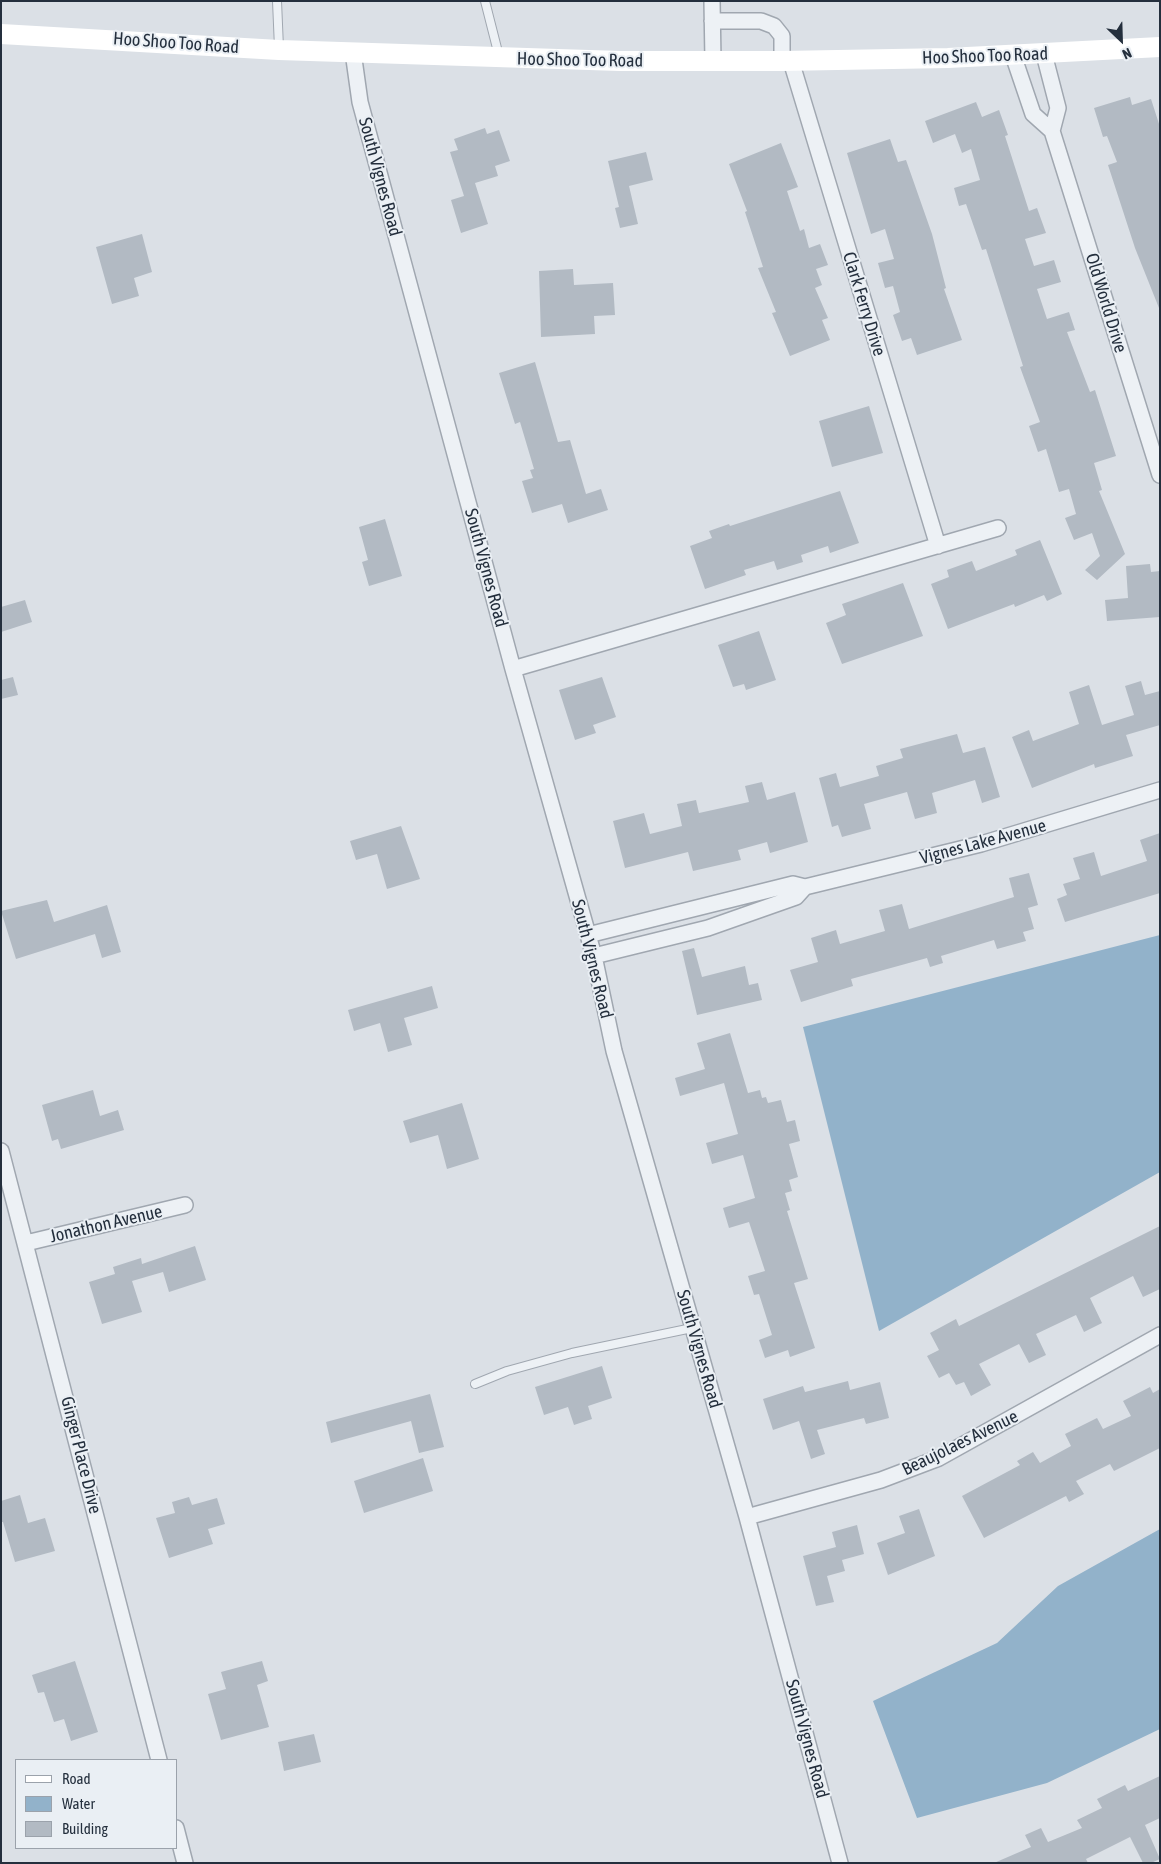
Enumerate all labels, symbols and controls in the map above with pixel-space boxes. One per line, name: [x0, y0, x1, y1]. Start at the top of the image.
north arrow: [1096, 15, 1146, 65]
street label: Hoo Shoo Too Road: [112, 28, 240, 58]
street label: Hoo Shoo Too Road: [922, 43, 1048, 69]
text: N: [1120, 45, 1134, 63]
street label: Hoo Shoo Too Road: [517, 48, 643, 72]
street label: South Vignes Road: [354, 115, 406, 239]
street label: Clark Ferry Drive: [838, 249, 890, 359]
street label: Old World Drive: [1081, 251, 1131, 355]
street label: South Vignes Road: [460, 506, 512, 630]
street label: Vignes Lake Avenue: [918, 815, 1048, 869]
street label: South Vignes Road: [567, 897, 617, 1021]
street label: Jonathon Avenue: [48, 1201, 164, 1247]
street label: South Vignes Road: [672, 1287, 726, 1411]
street label: Ginger Place Drive: [56, 1394, 106, 1516]
street label: Beaujolaes Avenue: [898, 1406, 1022, 1480]
street label: South Vignes Road: [781, 1677, 833, 1801]
legend: [15, 1759, 178, 1849]
text: Road: [62, 1770, 91, 1787]
text: Water: [62, 1795, 95, 1812]
text: Building: [62, 1820, 108, 1837]

